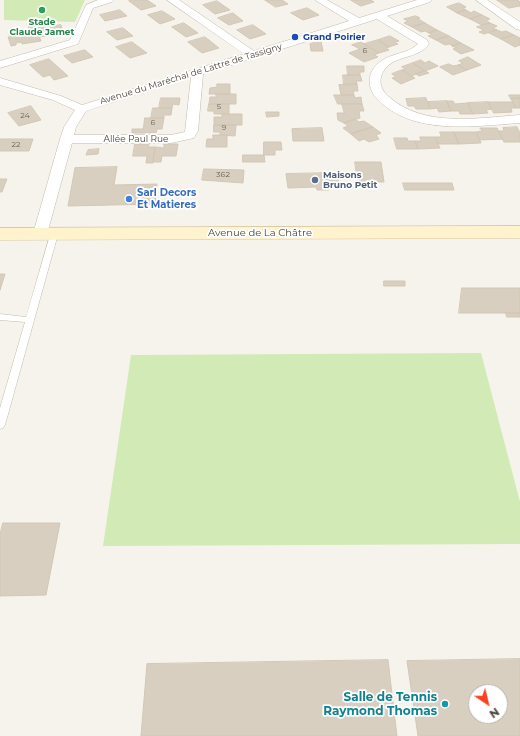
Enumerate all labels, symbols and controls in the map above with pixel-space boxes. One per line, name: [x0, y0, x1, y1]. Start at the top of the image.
marker: Stade Claude Jamet: [37, 5, 47, 15]
place label: Stade Claude Jamet: [10, 17, 74, 38]
marker: Grand Poirier: [290, 32, 300, 42]
place label: Grand Poirier: [303, 32, 365, 42]
street label: Avenue du Maréchal de Lattre de Tassigny: [99, 41, 283, 107]
house number: 6: [363, 46, 367, 56]
house number: 5: [217, 102, 221, 112]
house number: 24: [20, 111, 30, 121]
house number: 6: [151, 118, 155, 128]
house number: 9: [222, 123, 226, 133]
street label: Allée Paul Rue: [104, 134, 168, 144]
house number: 22: [11, 140, 21, 150]
house number: 362: [216, 170, 230, 180]
place label: Maisons Bruno Petit: [323, 170, 377, 191]
marker: Maisons Bruno Petit: [310, 175, 320, 185]
place label: Sarl Decors Et Matieres: [137, 187, 196, 210]
marker: Sarl Decors Et Matieres: [124, 194, 134, 204]
street label: Avenue de La Châtre: [208, 227, 312, 239]
north arrow: [468, 684, 508, 724]
place label: Salle de Tennis Raymond Thomas: [323, 690, 437, 718]
marker: Salle de Tennis Raymond Thomas: [440, 699, 450, 709]
text: N: [487, 705, 502, 721]

